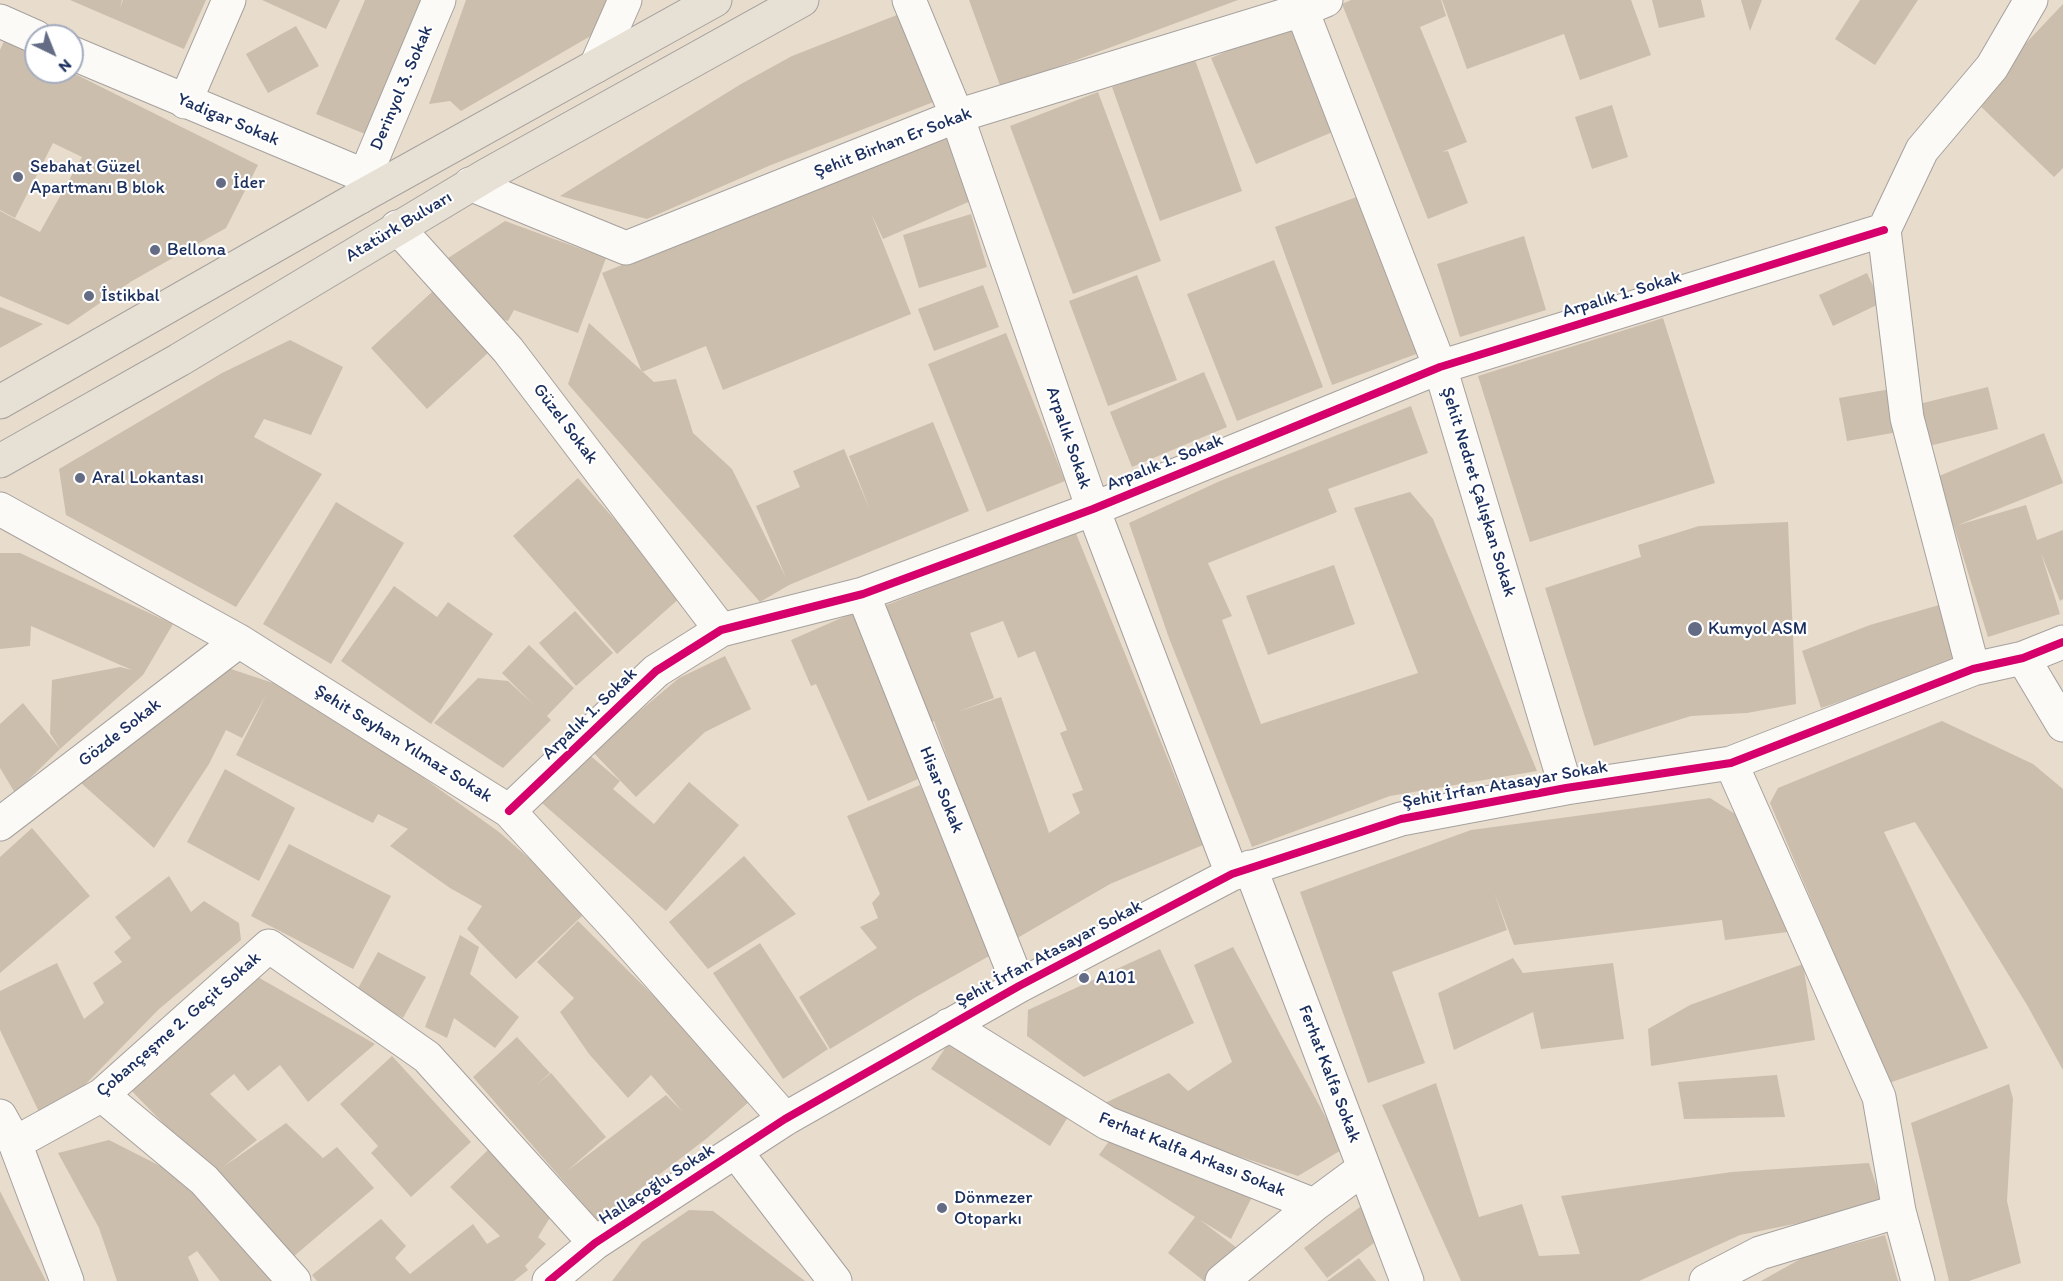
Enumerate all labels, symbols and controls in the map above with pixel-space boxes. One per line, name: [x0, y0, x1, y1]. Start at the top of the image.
street label: Derinyol 3. Sokak: [366, 22, 438, 154]
north arrow: [24, 24, 84, 84]
text: N: [55, 55, 76, 77]
street label: Yadigar Sokak: [173, 89, 283, 151]
street label: Şehit Birhan Er Sokak: [811, 103, 975, 183]
place label: Sebahat Güzel Apartmanı B blok: [30, 156, 165, 198]
marker: Sebahat Güzel Apartmanı B blok: [11, 170, 25, 184]
place label: İder: [233, 172, 265, 194]
marker: İder: [214, 176, 228, 190]
street label: Atatürk Bulvarı: [342, 187, 456, 267]
place label: Bellona: [167, 239, 226, 261]
marker: Bellona: [148, 243, 162, 257]
street label: Arpalık 1. Sokak: [1560, 267, 1684, 323]
place label: İstikbal: [101, 285, 160, 307]
marker: İstikbal: [82, 289, 96, 303]
street label: Güzel Sokak: [528, 380, 602, 468]
street label: Arpalık Sokak: [1040, 384, 1096, 492]
street label: Şehit Nedret Çalışkan Sokak: [1436, 384, 1520, 600]
street label: Arpalık 1. Sokak: [1104, 430, 1226, 496]
place label: Aral Lokantası: [92, 467, 204, 489]
marker: Aral Lokantası: [73, 471, 87, 485]
place label: Kumyol ASM: [1708, 618, 1807, 640]
marker: Kumyol ASM: [1686, 620, 1704, 638]
street label: Arpalık 1. Sokak: [538, 663, 642, 765]
street label: Şehit Seyhan Yılmaz Sokak: [310, 680, 496, 808]
street label: Gözde Sokak: [74, 694, 166, 772]
street label: Hisar Sokak: [914, 744, 968, 836]
street label: Şehit İrfan Atasayar Sokak: [1401, 756, 1609, 814]
street label: Şehit İrfan Atasayar Sokak: [952, 896, 1146, 1012]
street label: Çobançeşme 2. Geçit Sokak: [92, 948, 266, 1102]
place label: A101: [1096, 967, 1135, 989]
marker: A101: [1077, 971, 1091, 985]
street label: Ferhat Kalfa Sokak: [1293, 1002, 1365, 1146]
street label: Ferhat Kalfa Arkası Sokak: [1095, 1108, 1289, 1202]
street label: Hallaçoğlu Sokak: [595, 1140, 719, 1230]
place label: Dönmezer Otoparkı: [954, 1187, 1032, 1230]
marker: Dönmezer Otoparkı: [935, 1201, 949, 1215]

